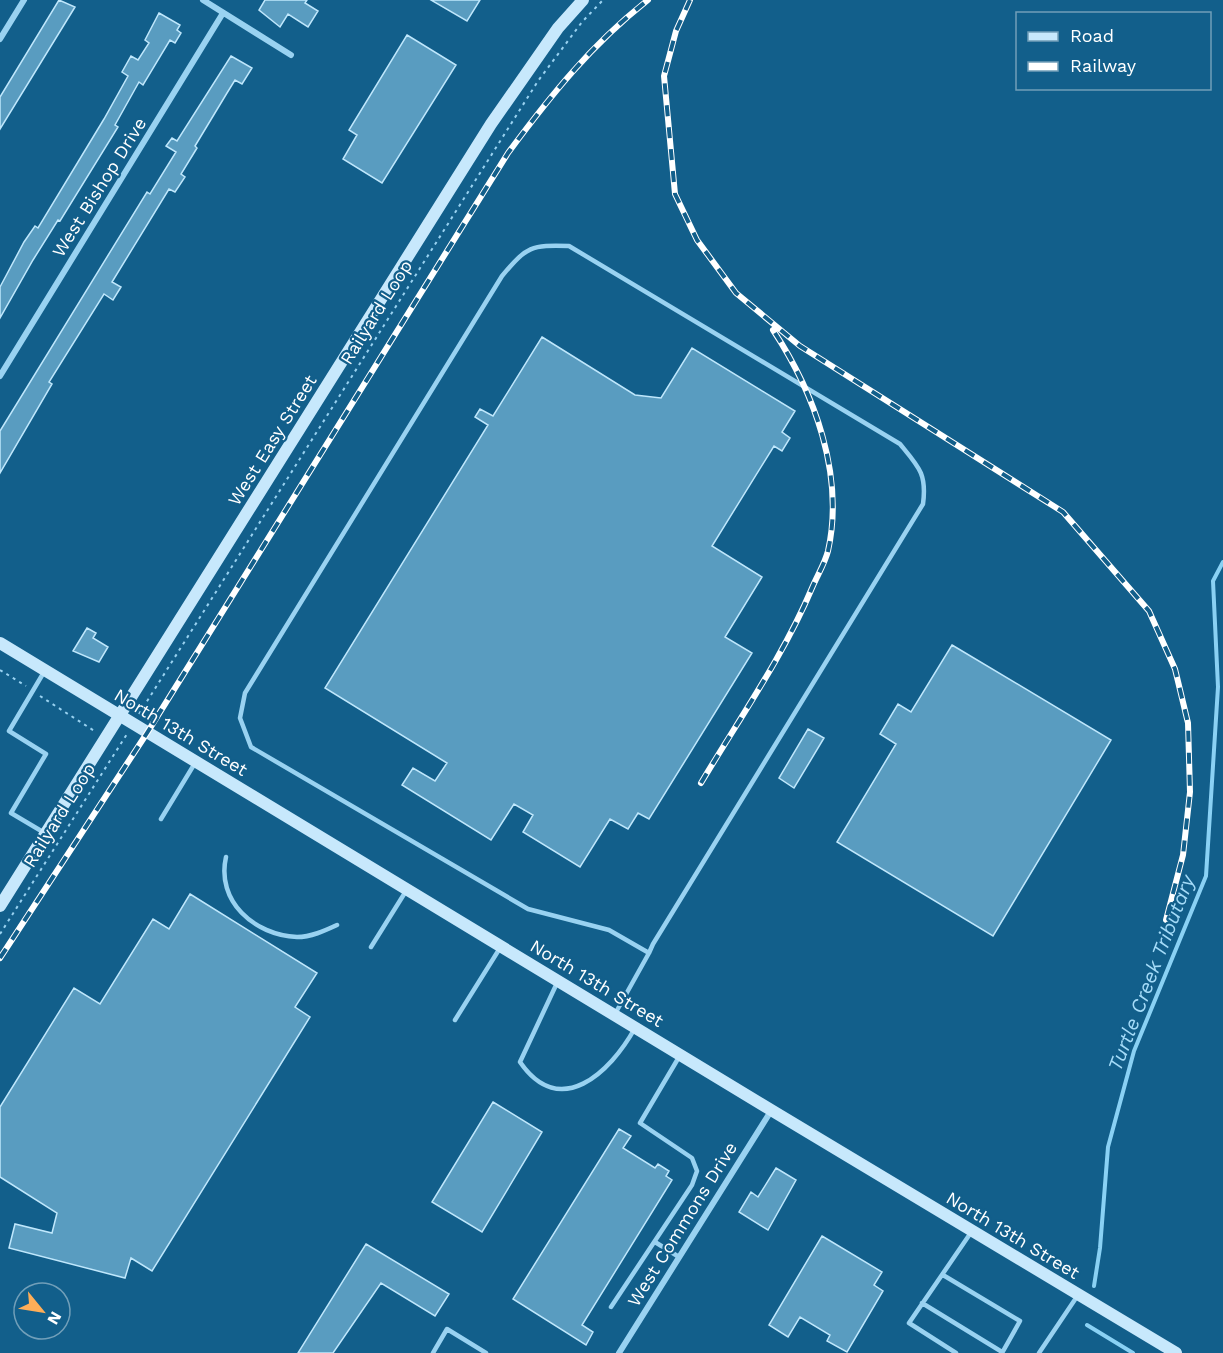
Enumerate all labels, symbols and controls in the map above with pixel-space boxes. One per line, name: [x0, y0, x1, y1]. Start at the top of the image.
legend: [1016, 12, 1211, 90]
text: Road: [1070, 25, 1114, 46]
text: Railway: [1070, 55, 1137, 76]
street label: West Bishop Drive: [48, 113, 150, 261]
street label: Railyard Loop: [336, 256, 416, 368]
street label: West Easy Street: [223, 370, 321, 509]
street label: North 13th Street: [111, 684, 252, 780]
street label: Railyard Loop: [19, 759, 99, 871]
water label: Turtle Creek Tributary: [1103, 870, 1200, 1074]
street label: North 13th Street: [527, 935, 668, 1031]
street label: West Commons Drive: [623, 1138, 741, 1310]
street label: North 13th Street: [943, 1187, 1084, 1283]
north arrow: [12, 1281, 72, 1341]
text: N: [43, 1308, 66, 1328]

